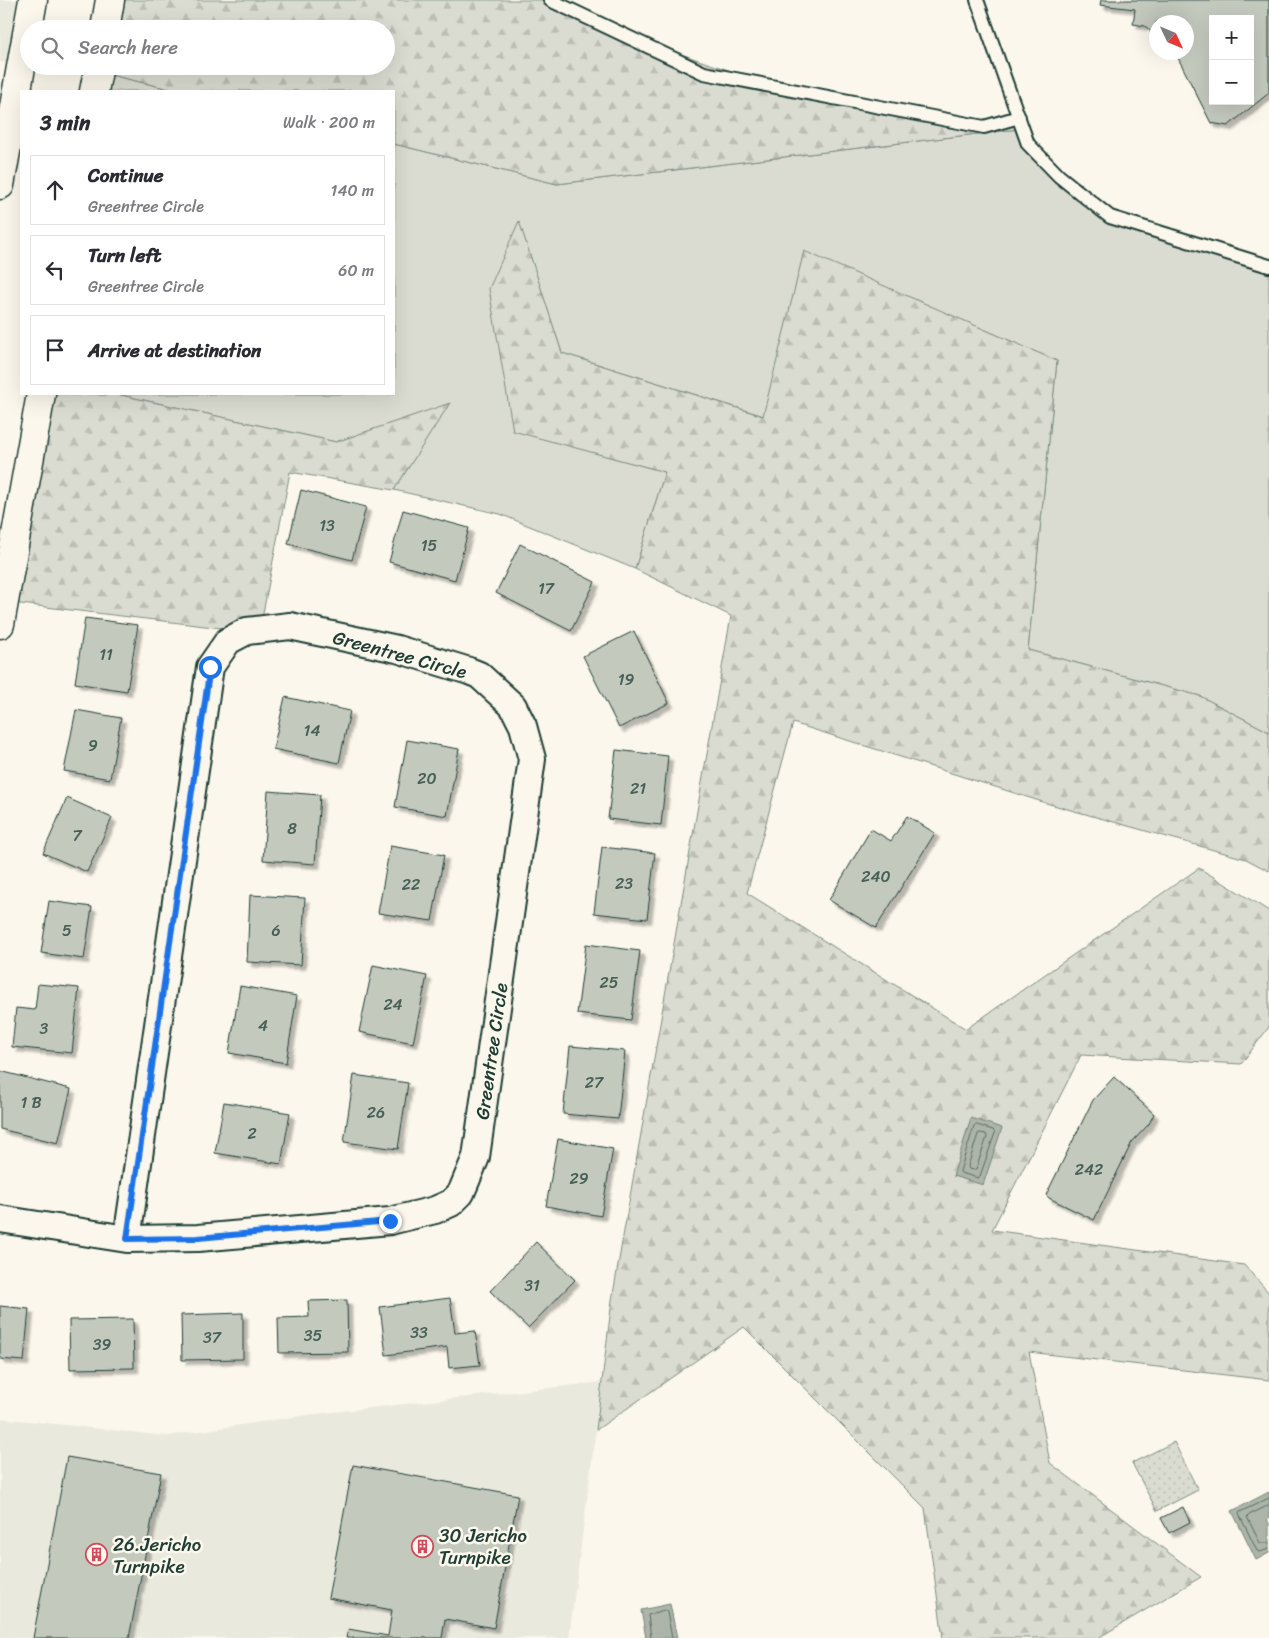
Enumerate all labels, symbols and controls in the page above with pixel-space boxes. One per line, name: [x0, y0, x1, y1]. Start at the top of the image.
north arrow: [1149, 15, 1194, 60]
map controls: [1209, 15, 1254, 105]
button: +: [1209, 15, 1254, 60]
search box: [20, 20, 395, 75]
text: Search here: [78, 31, 178, 64]
icon: search: [38, 34, 66, 62]
button: −: [1209, 60, 1254, 105]
text: 3 min: [40, 104, 90, 142]
text: Walk · 200 m: [283, 108, 375, 137]
text: Continue: [88, 159, 164, 192]
icon: ahead: [41, 176, 69, 204]
text: 140 m: [331, 176, 374, 205]
text: Greentree Circle: [88, 192, 204, 221]
text: Turn left: [88, 239, 161, 272]
icon: left: [41, 256, 69, 284]
text: 60 m: [338, 256, 374, 285]
text: Greentree Circle: [88, 272, 204, 301]
text: Arrive at destination: [88, 334, 261, 367]
icon: arrive: [41, 336, 69, 364]
house number: 13: [319, 511, 335, 540]
house number: 15: [421, 531, 438, 560]
house number: 17: [538, 574, 555, 603]
street label: Greentree Circle: [329, 621, 471, 688]
house number: 11: [99, 640, 113, 669]
route start: [199, 656, 222, 679]
house number: 19: [618, 665, 635, 694]
house number: 14: [304, 716, 320, 745]
house number: 9: [88, 731, 98, 760]
house number: 20: [417, 764, 437, 793]
house number: 21: [630, 774, 646, 803]
house number: 8: [287, 814, 297, 843]
house number: 7: [72, 821, 82, 850]
house number: 240: [861, 862, 891, 891]
house number: 23: [615, 869, 633, 898]
house number: 22: [402, 870, 420, 899]
house number: 5: [62, 916, 72, 945]
house number: 6: [271, 916, 281, 945]
house number: 25: [599, 968, 619, 997]
street label: Greentree Circle: [466, 981, 517, 1122]
house number: 24: [383, 990, 403, 1019]
house number: 4: [258, 1011, 268, 1040]
house number: 3: [40, 1014, 49, 1043]
house number: 27: [585, 1068, 604, 1097]
house number: 1 B: [20, 1088, 42, 1117]
house number: 26: [367, 1098, 385, 1127]
house number: 2: [247, 1119, 257, 1148]
house number: 242: [1075, 1155, 1103, 1184]
house number: 29: [569, 1164, 589, 1193]
route end: [379, 1210, 402, 1233]
house number: 31: [524, 1271, 540, 1300]
house number: 33: [410, 1318, 428, 1347]
house number: 35: [304, 1321, 323, 1350]
house number: 37: [203, 1323, 222, 1352]
house number: 39: [93, 1330, 111, 1359]
place label: 30 Jericho Turnpike: [439, 1519, 527, 1574]
place label: 26.Jericho Turnpike: [113, 1528, 201, 1583]
building icon: 30 Jericho Turnpike: [411, 1534, 435, 1558]
building icon: 26.Jericho Turnpike: [85, 1543, 109, 1567]

